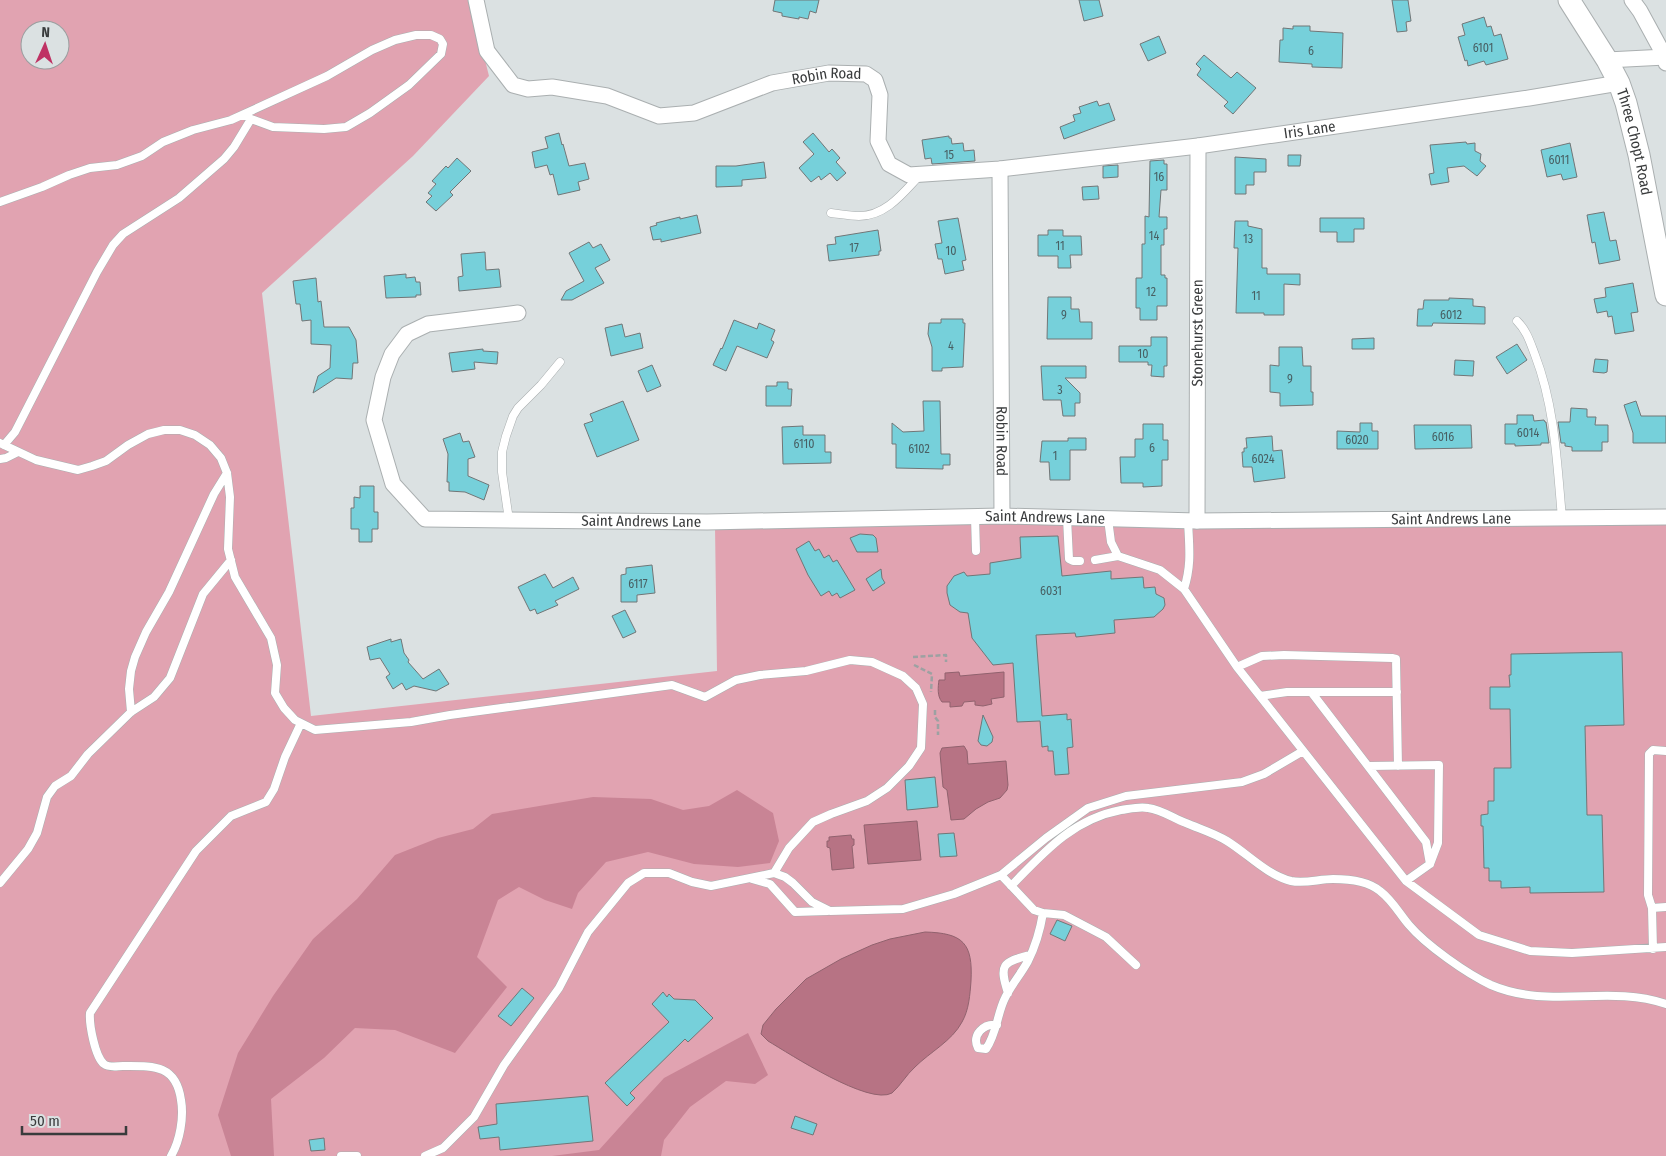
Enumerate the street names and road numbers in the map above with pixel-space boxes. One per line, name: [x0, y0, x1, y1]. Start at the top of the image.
street label: Robin Road: [790, 64, 862, 88]
street label: Three Chopt Road: [1613, 86, 1656, 197]
street label: Iris Lane: [1283, 117, 1337, 142]
street label: Stonehurst Green: [1188, 279, 1207, 387]
street label: Robin Road: [992, 406, 1011, 476]
street label: Saint Andrews Lane: [985, 507, 1105, 528]
street label: Saint Andrews Lane: [1391, 509, 1511, 528]
street label: Saint Andrews Lane: [581, 512, 701, 531]

